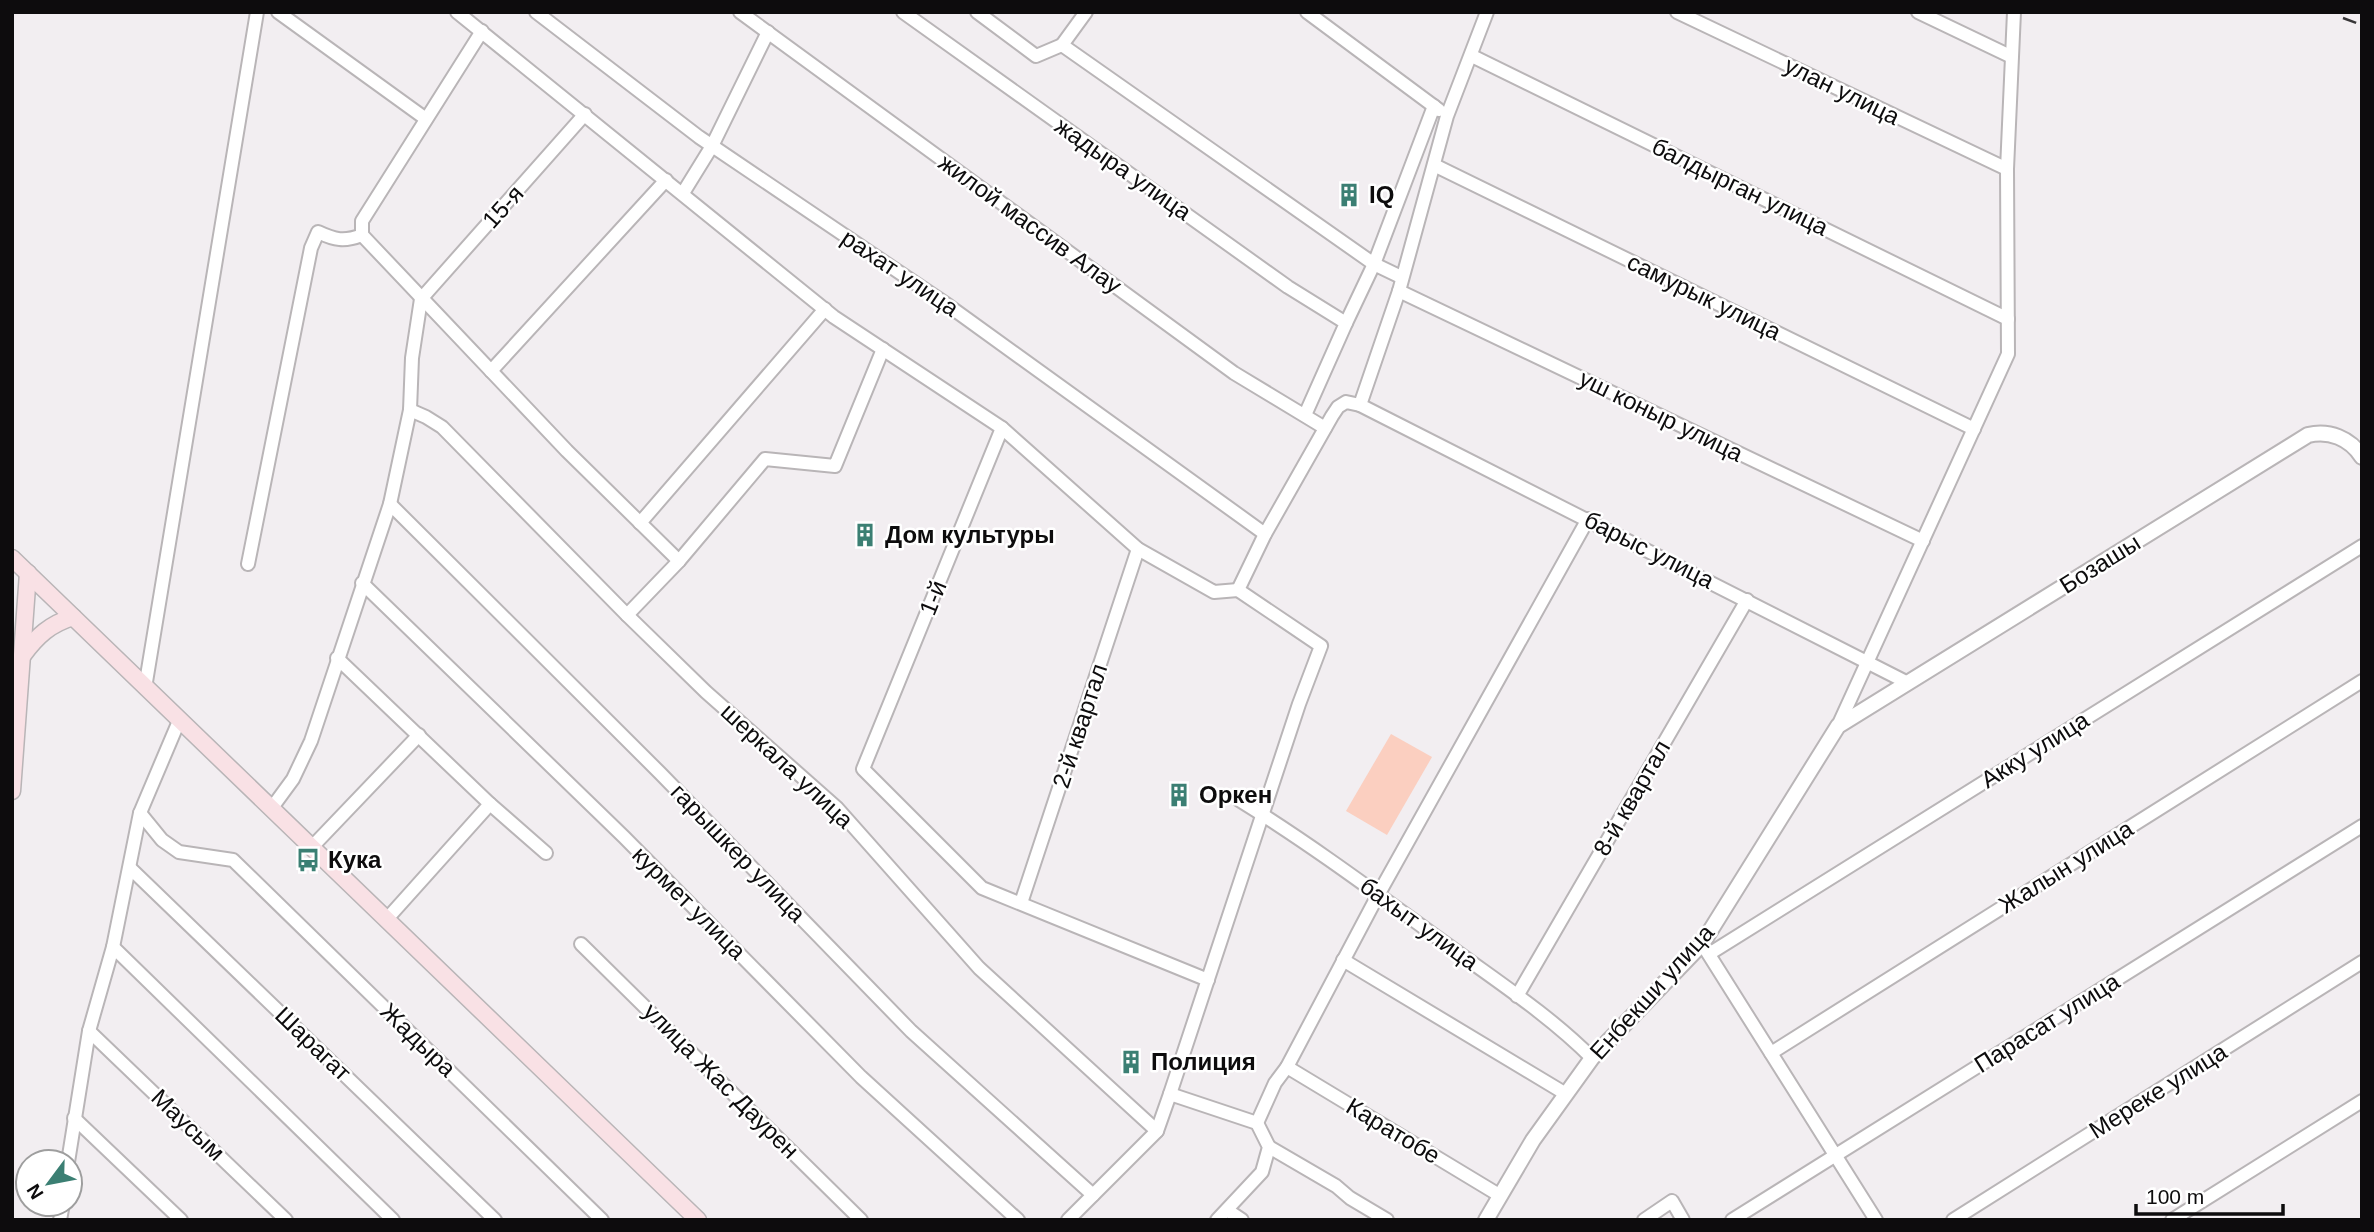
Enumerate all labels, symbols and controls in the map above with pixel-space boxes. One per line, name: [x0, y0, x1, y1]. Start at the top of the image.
street label: улан улица: [1780, 51, 1905, 130]
street label: жадыра улица: [1050, 112, 1197, 226]
street label: балдырган улица: [1648, 132, 1833, 241]
street label: жилой массив Алау: [934, 148, 1127, 299]
street label: 15-я: [477, 180, 529, 233]
building icon: IQ: [1335, 181, 1363, 209]
place label: IQ: [1369, 181, 1394, 208]
street label: рахат улица: [837, 224, 964, 322]
street label: самурык улица: [1623, 248, 1786, 346]
street label: уш коныр улица: [1575, 364, 1748, 467]
street label: барыс улица: [1580, 505, 1719, 594]
building icon: Дом культуры: [851, 521, 879, 549]
place label: Дом культуры: [885, 521, 1055, 548]
street label: Бозашы: [2055, 528, 2145, 599]
street label: 1-й: [914, 577, 952, 619]
street label: 2-й квартал: [1047, 661, 1112, 791]
street label: шеркала улица: [716, 698, 859, 834]
street label: Акку улица: [1976, 705, 2094, 793]
street label: 8-й квартал: [1588, 735, 1675, 860]
street label: гарышкер улица: [666, 778, 812, 928]
building icon: Оркен: [1165, 781, 1193, 809]
place label: Оркен: [1199, 781, 1272, 808]
street label: Жалын улица: [1994, 814, 2138, 919]
street label: курмет улица: [627, 841, 752, 965]
bus stop icon: Кука: [294, 846, 322, 874]
place label: Кука: [328, 846, 382, 873]
street label: бахыт улица: [1355, 872, 1484, 976]
street label: Енбекши улица: [1584, 918, 1720, 1065]
street label: Парасат улица: [1969, 967, 2125, 1078]
street label: Жадыра: [375, 997, 462, 1082]
street label: улица Жас Даурен: [638, 998, 804, 1164]
street label: Шарагат: [270, 1001, 357, 1086]
street label: Мереке улица: [2084, 1037, 2232, 1144]
building icon: Полиция: [1117, 1048, 1145, 1076]
place label: Полиция: [1151, 1048, 1256, 1075]
street label: Маусым: [146, 1083, 230, 1166]
street label: Каратобе: [1342, 1092, 1445, 1169]
north arrow: [14, 1148, 84, 1218]
scale bar: [2136, 1172, 2283, 1216]
text: N: [22, 1180, 48, 1203]
text: 100 m: [2146, 1185, 2204, 1208]

